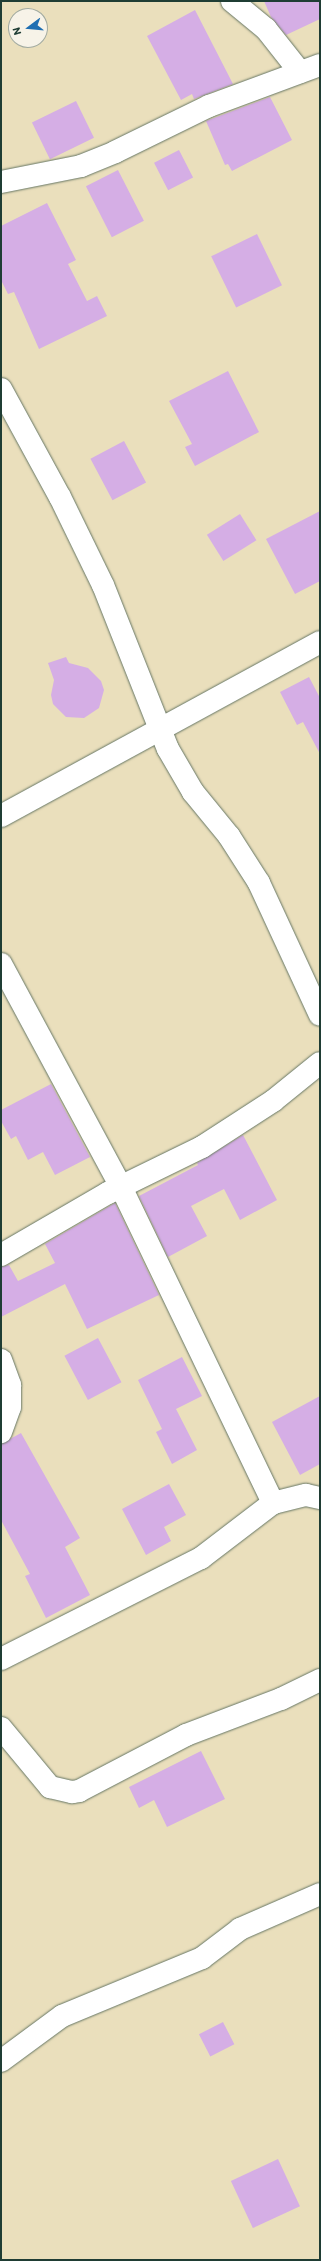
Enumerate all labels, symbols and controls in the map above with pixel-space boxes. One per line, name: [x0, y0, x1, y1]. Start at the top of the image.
north arrow: [8, 8, 48, 48]
text: N: [10, 26, 24, 37]

